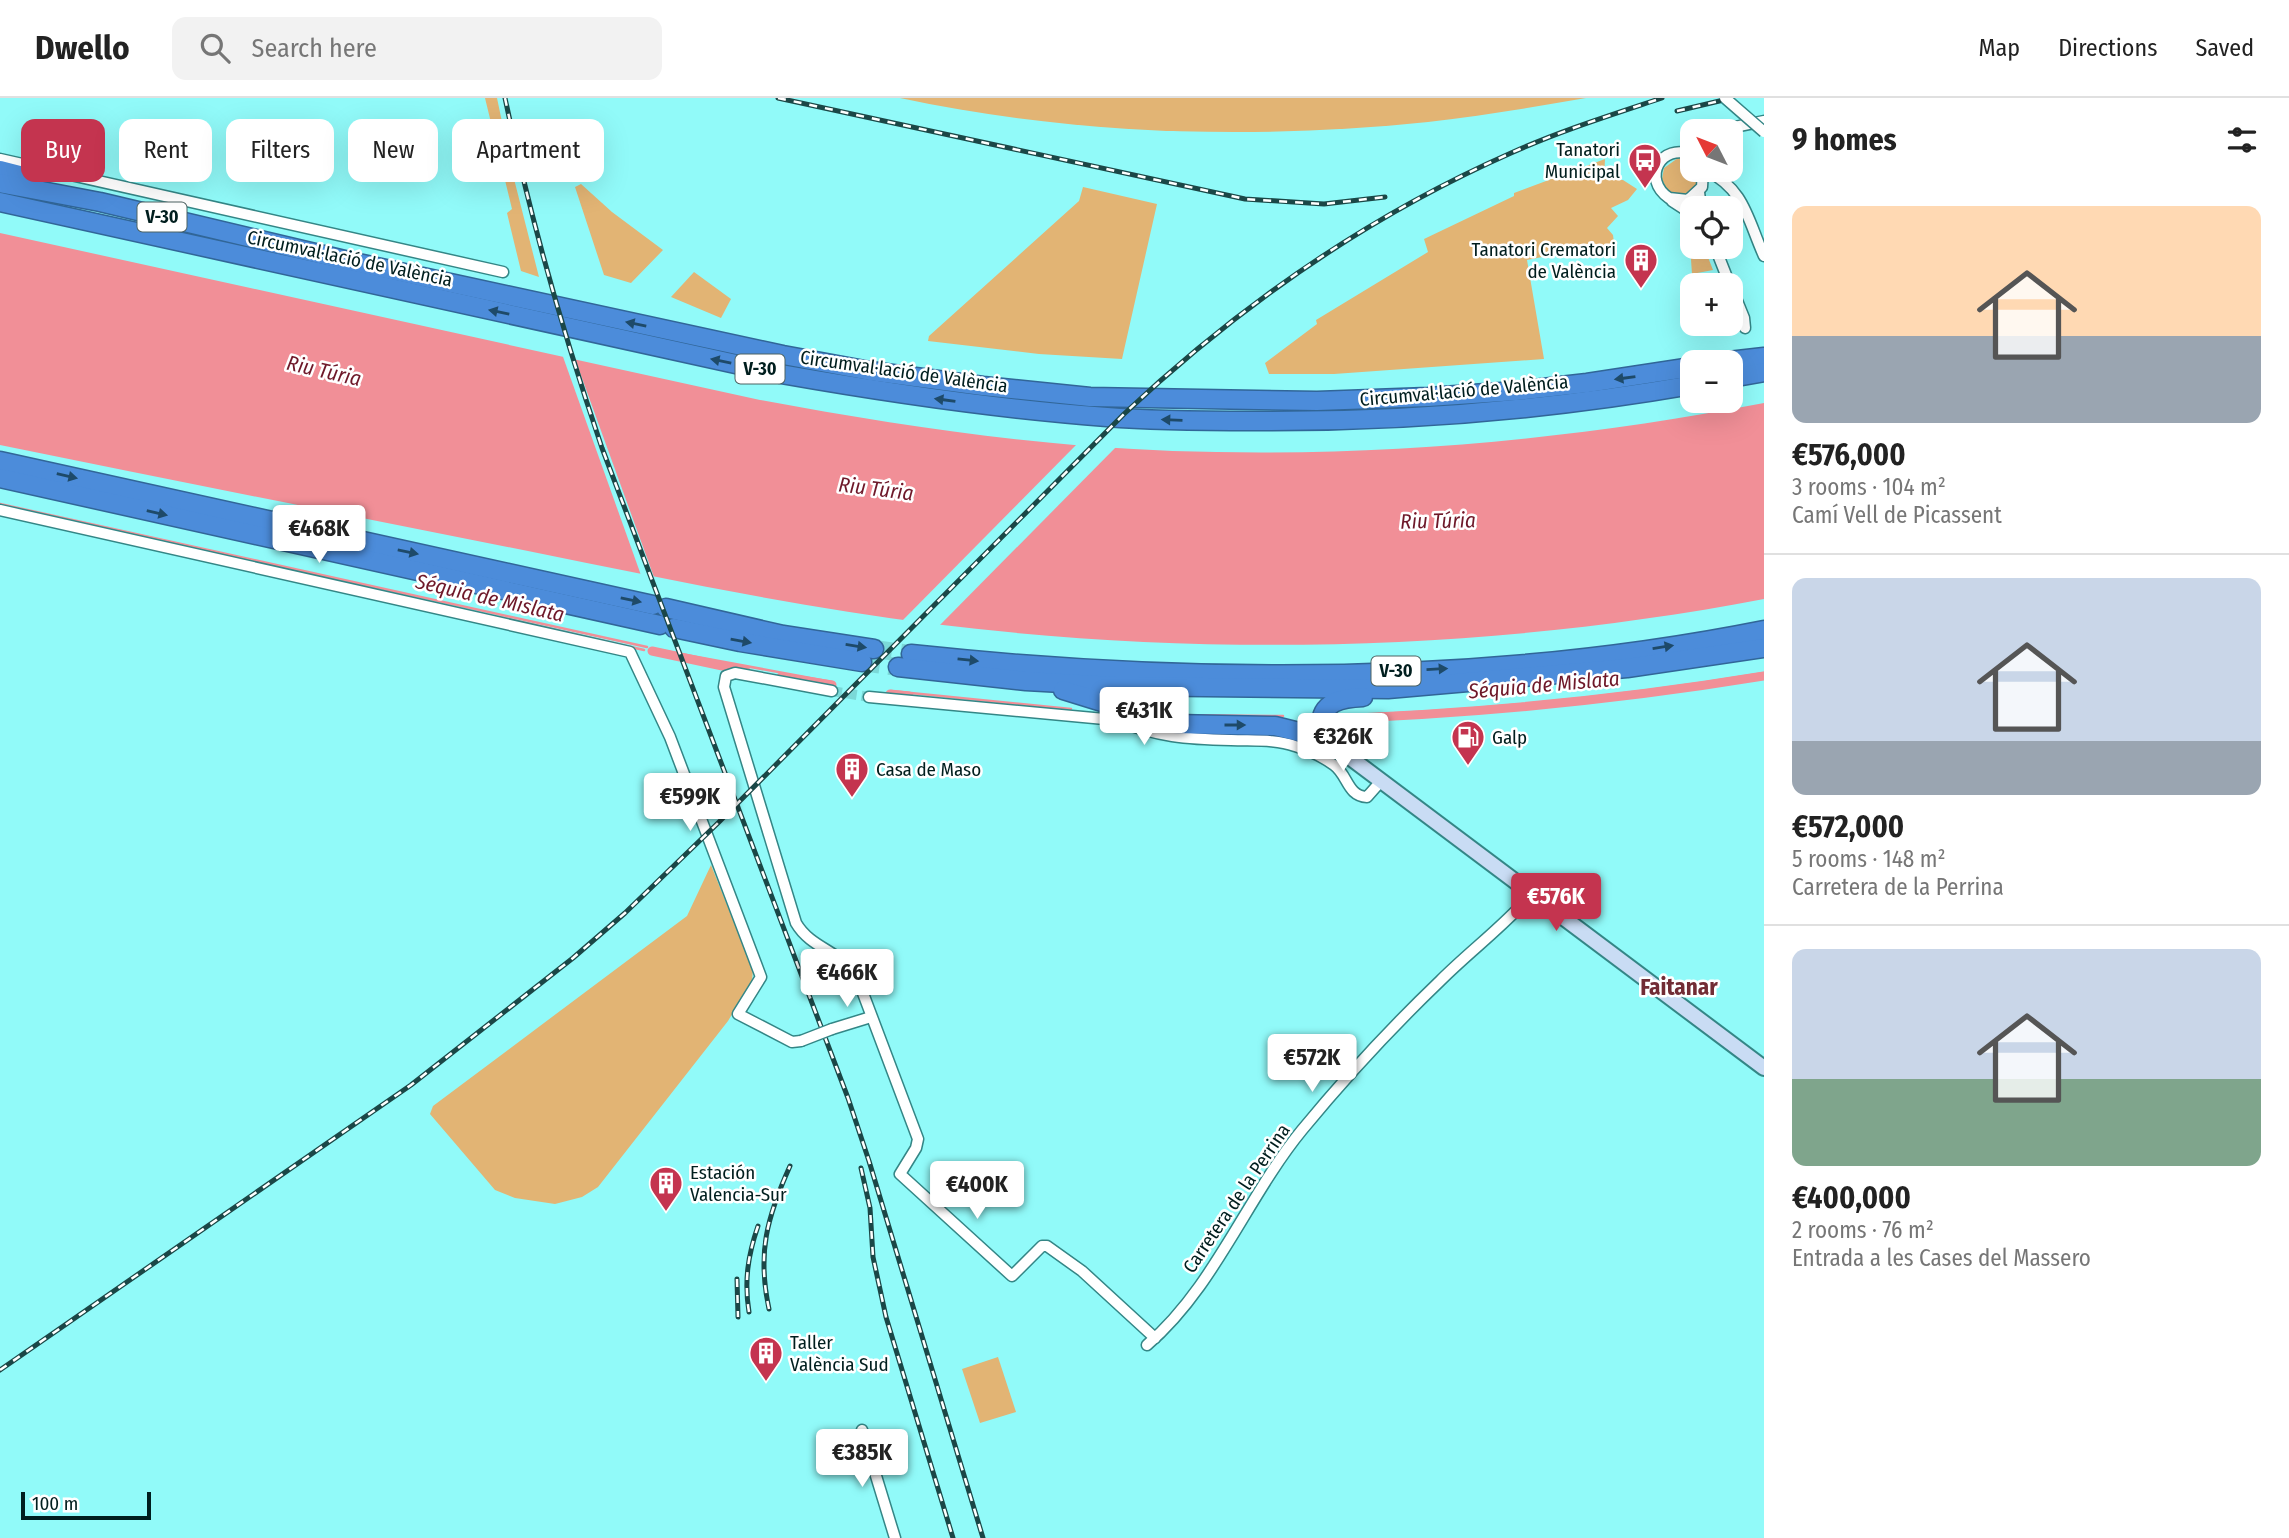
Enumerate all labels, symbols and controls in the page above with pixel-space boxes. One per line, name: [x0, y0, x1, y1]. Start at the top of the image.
search box: [172, 17, 662, 80]
text: Dwello: [35, 28, 130, 68]
icon: search: [196, 29, 234, 67]
text: Search here: [252, 33, 377, 64]
text: Map: [1979, 34, 2020, 62]
text: Directions: [2058, 34, 2157, 62]
text: Saved: [2195, 34, 2254, 62]
chip: Buy: [21, 119, 105, 182]
chip: Rent: [119, 119, 212, 182]
chip: Filters: [226, 119, 334, 182]
chip: New: [348, 119, 438, 182]
chip: Apartment: [452, 119, 604, 182]
north arrow: [1680, 119, 1743, 182]
map controls: [1680, 119, 1743, 413]
icon: filters: [2223, 121, 2261, 159]
text: 9 homes: [1792, 122, 1897, 158]
place label: Tanatori Municipal: [1545, 138, 1620, 183]
bus stop icon: Tanatori Municipal: [1626, 141, 1664, 190]
button: locate: [1680, 196, 1743, 259]
road number: V-30: [138, 202, 186, 232]
street label: Circumval·lació de València: [245, 225, 455, 291]
place label: Tanatori Crematori de València: [1472, 238, 1616, 283]
building icon: Tanatori Crematori de València: [1622, 241, 1660, 290]
icon: home: [1964, 252, 2090, 378]
button: +: [1680, 273, 1743, 336]
one-way arrow: [488, 307, 510, 318]
one-way arrow: [625, 318, 647, 329]
street label: Circumval·lació de València: [799, 346, 1009, 397]
water label: Riu Túria: [284, 350, 364, 392]
button: −: [1680, 350, 1743, 413]
road number: V-30: [736, 354, 784, 384]
one-way arrow: [710, 355, 732, 366]
street label: Circumval·lació de València: [1359, 370, 1569, 411]
one-way arrow: [1614, 372, 1636, 383]
one-way arrow: [934, 394, 956, 405]
one-way arrow: [1161, 414, 1183, 425]
text: €576,000: [1792, 437, 1906, 473]
one-way arrow: [56, 471, 78, 482]
water label: Riu Túria: [837, 471, 915, 507]
text: 3 rooms · 104 m²: [1792, 473, 1946, 501]
text: Camí Vell de Picassent: [1792, 501, 2002, 529]
pin: €468K: [270, 505, 368, 565]
water label: Riu Túria: [1400, 507, 1476, 535]
one-way arrow: [146, 508, 168, 519]
text: €468K: [289, 514, 349, 542]
one-way arrow: [397, 546, 419, 557]
water label: Séquia de Mislata: [412, 568, 567, 628]
one-way arrow: [620, 595, 642, 606]
icon: home: [1964, 624, 2090, 750]
one-way arrow: [730, 636, 752, 647]
one-way arrow: [845, 641, 867, 652]
one-way arrow: [1652, 641, 1674, 652]
one-way arrow: [958, 655, 980, 666]
road number: V-30: [1372, 656, 1420, 686]
one-way arrow: [1426, 664, 1448, 675]
water label: Séquia de Mislata: [1466, 665, 1621, 705]
pin: €431K: [1095, 688, 1193, 747]
text: €431K: [1116, 696, 1172, 724]
pin: €326K: [1294, 714, 1392, 773]
fuel station icon: Galp: [1449, 718, 1487, 767]
one-way arrow: [1224, 719, 1246, 730]
text: €326K: [1313, 722, 1373, 750]
place label: Galp: [1492, 726, 1527, 749]
building icon: Casa de Maso: [833, 750, 871, 799]
place label: Casa de Maso: [876, 758, 981, 781]
pin: €599K: [641, 774, 739, 833]
text: €599K: [660, 782, 720, 810]
text: €572,000: [1792, 809, 1904, 845]
text: 5 rooms · 148 m²: [1792, 845, 1946, 873]
text: Carretera de la Perrina: [1792, 873, 2004, 901]
pin: €576K: [1507, 874, 1605, 933]
text: €576K: [1527, 882, 1585, 910]
pin: €466K: [798, 950, 896, 1009]
text: €466K: [817, 958, 877, 986]
district label: Faitanar: [1640, 973, 1718, 1001]
icon: home: [1964, 995, 2090, 1121]
pin: €572K: [1263, 1034, 1361, 1094]
text: €572K: [1284, 1043, 1340, 1071]
street label: Carretera de la Perrina: [1178, 1119, 1295, 1277]
place label: Estación Valencia-Sur: [690, 1161, 787, 1206]
pin: €400K: [928, 1162, 1026, 1221]
building icon: Estación Valencia-Sur: [647, 1164, 685, 1213]
text: €400K: [946, 1170, 1008, 1198]
text: €400,000: [1792, 1180, 1911, 1216]
text: 2 rooms · 76 m²: [1792, 1216, 1934, 1244]
text: Entrada a les Cases del Massero: [1792, 1244, 2091, 1272]
place label: Taller València Sud: [790, 1331, 889, 1376]
building icon: Taller València Sud: [747, 1334, 785, 1383]
pin: €385K: [813, 1430, 911, 1489]
text: €385K: [832, 1438, 892, 1466]
scale bar: [21, 1489, 150, 1521]
text: 100 m: [32, 1492, 78, 1515]

